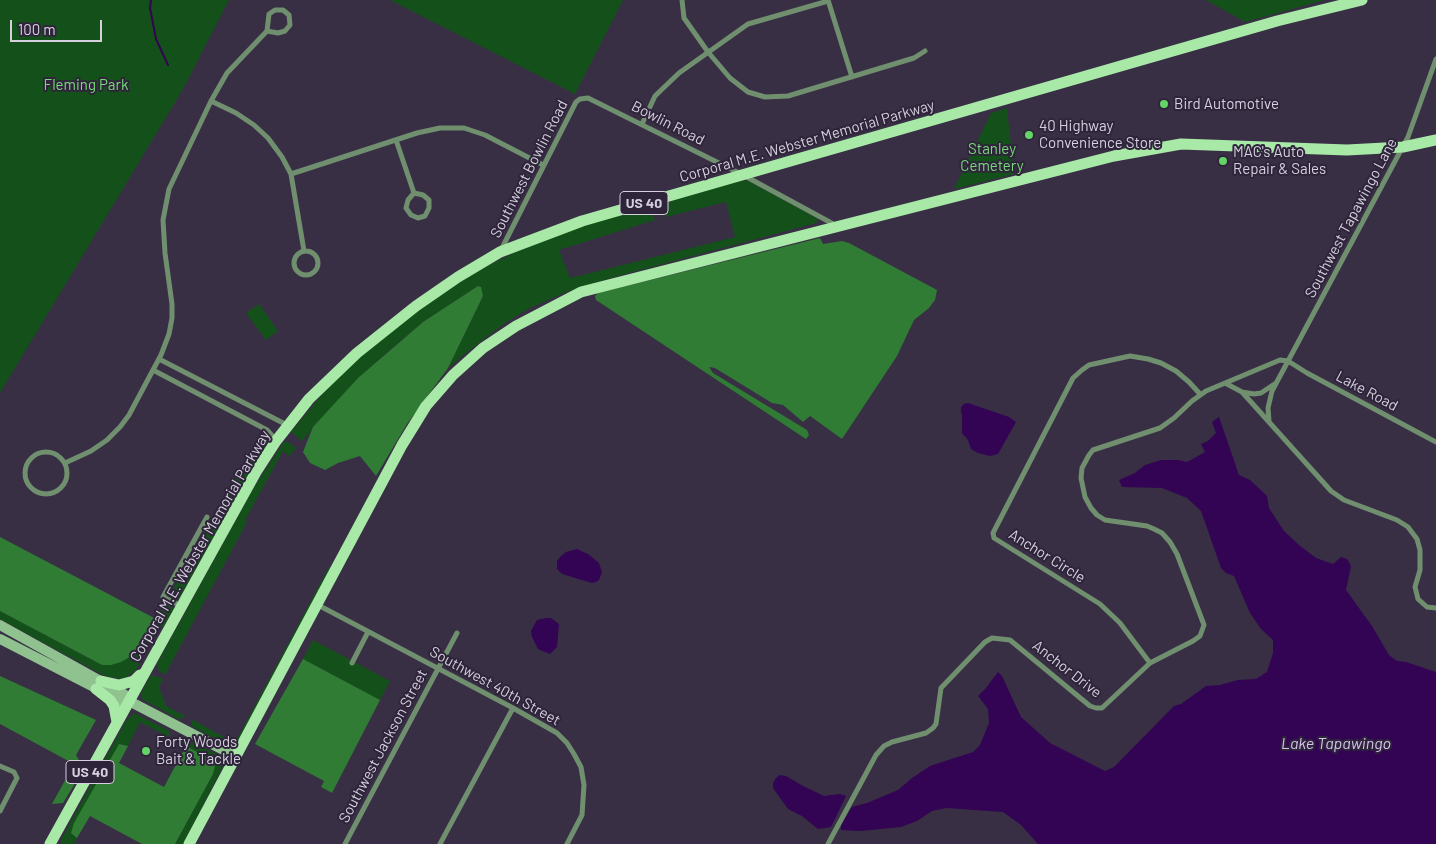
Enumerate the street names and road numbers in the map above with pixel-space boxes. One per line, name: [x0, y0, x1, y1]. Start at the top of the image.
street label: Corporal M.E. Webster Memorial Parkway: [677, 96, 937, 186]
street label: Southwest Bowlin Road: [486, 97, 572, 241]
street label: Bowlin Road: [628, 97, 708, 149]
street label: Southwest Tapawingo Lane: [1301, 135, 1401, 301]
road number: US 40: [620, 192, 668, 214]
street label: Lake Road: [1333, 367, 1401, 415]
street label: Corporal M.E. Webster Memorial Parkway: [126, 427, 274, 665]
street label: Anchor Circle: [1005, 525, 1089, 587]
street label: Anchor Drive: [1029, 636, 1105, 702]
street label: Southwest 40th Street: [426, 643, 564, 729]
street label: Southwest Jackson Street: [335, 666, 431, 826]
road number: US 40: [66, 760, 114, 784]

